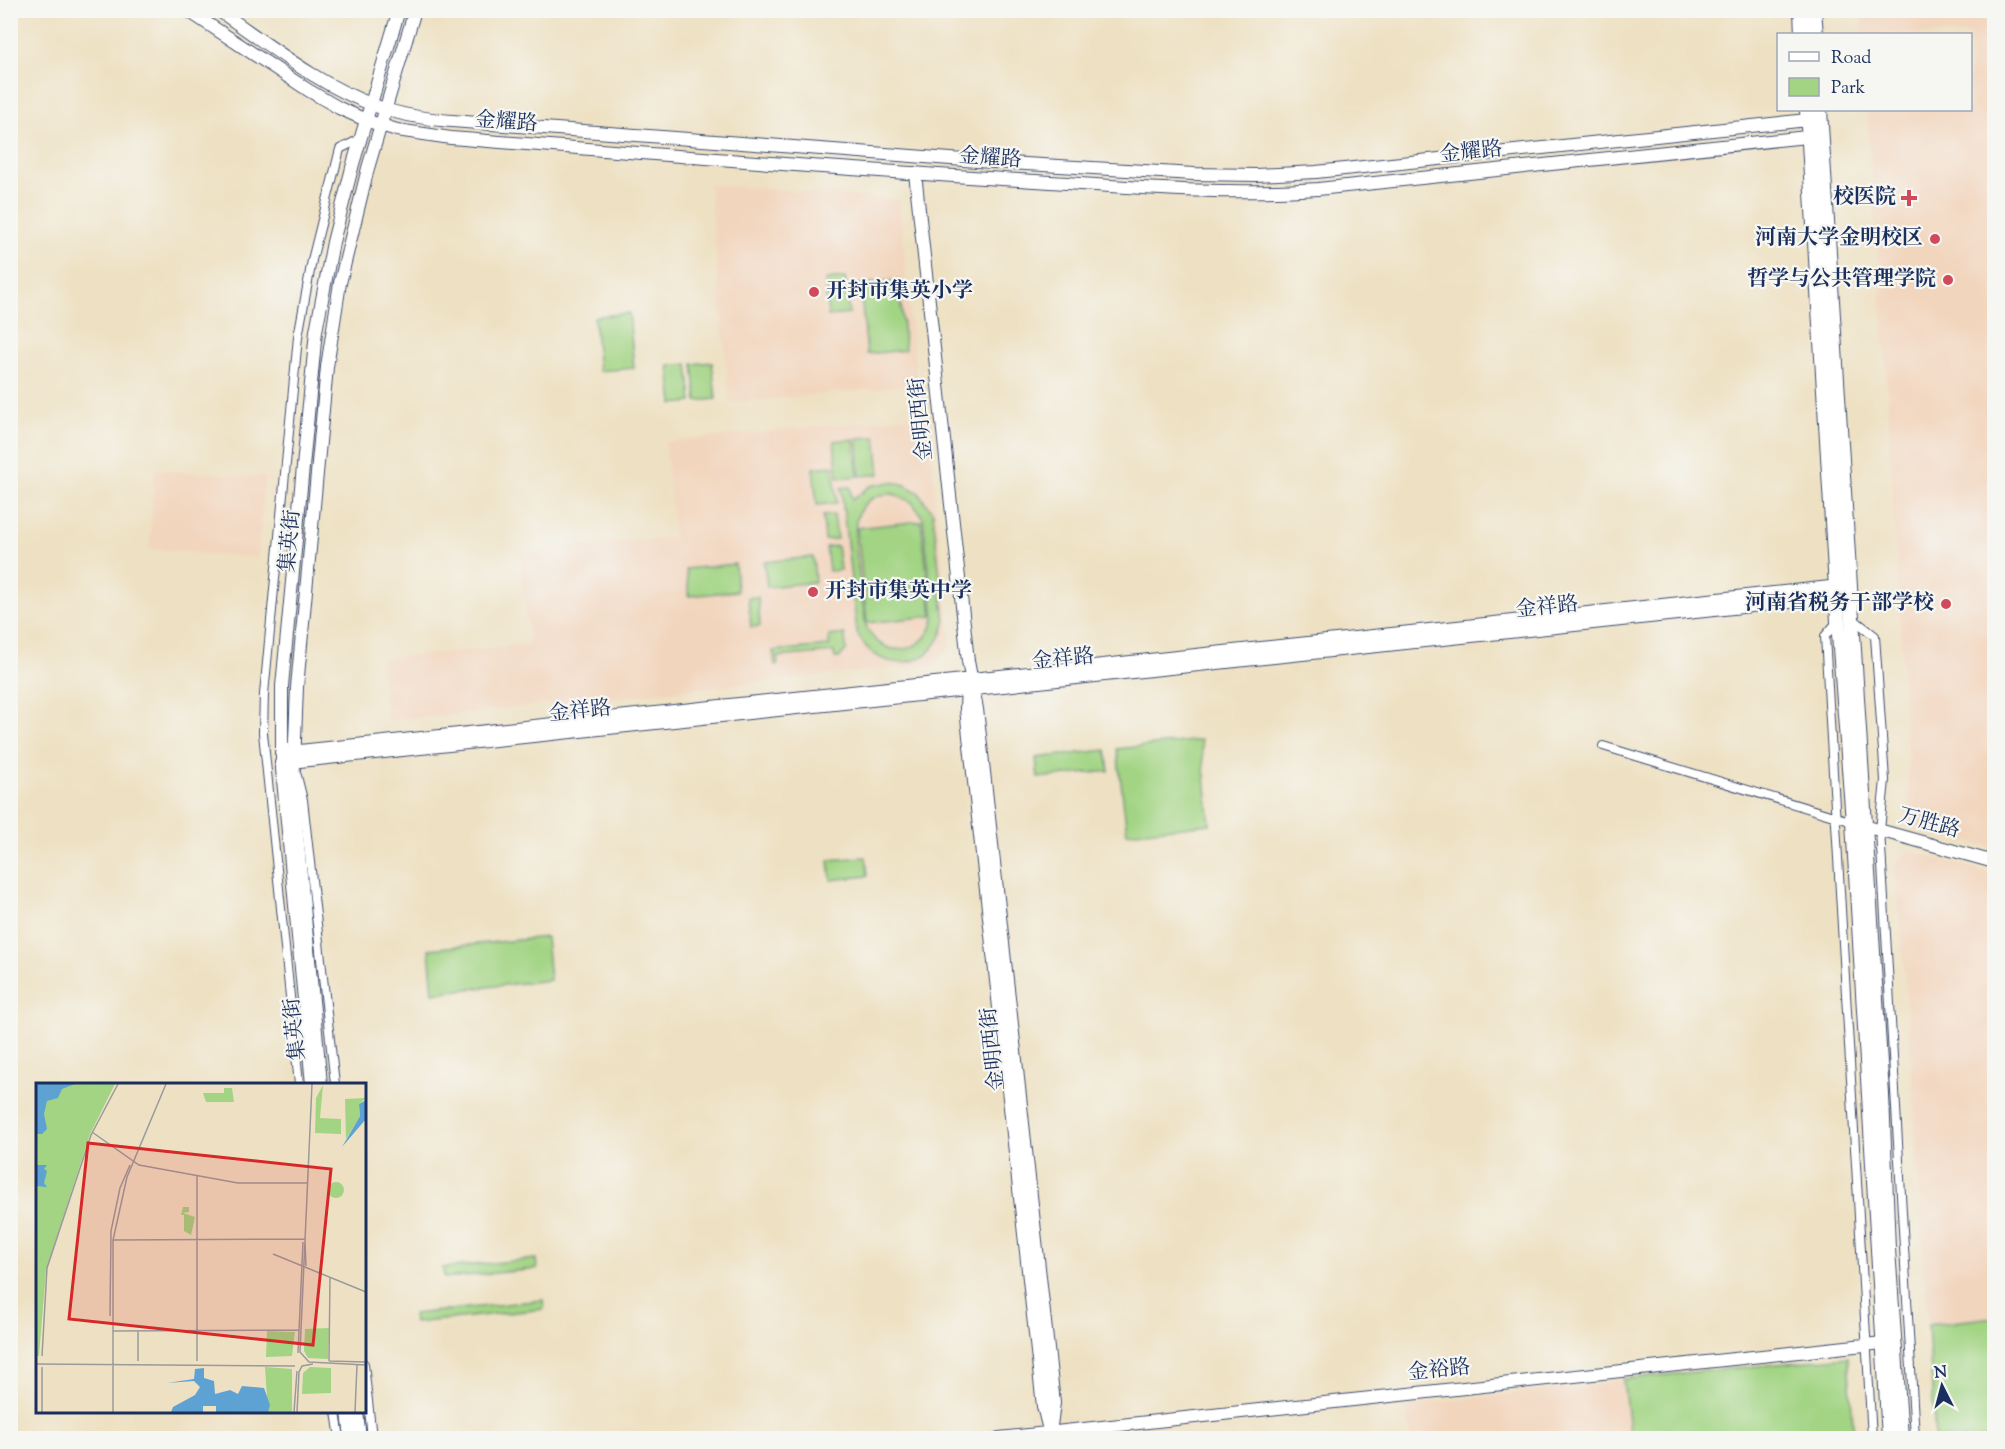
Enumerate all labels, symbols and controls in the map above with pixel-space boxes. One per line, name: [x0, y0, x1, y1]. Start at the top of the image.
legend: [1777, 33, 1972, 111]
text: Road: [1831, 46, 1871, 72]
text: Park: [1831, 76, 1866, 102]
street label: 金耀路: [474, 106, 538, 140]
street label: 金耀路: [1438, 135, 1504, 171]
street label: 金耀路: [958, 142, 1022, 176]
place label: 校医院: [1833, 183, 1896, 213]
marker: 校医院: [1900, 189, 1918, 207]
place label: 河南大学金明校区: [1755, 224, 1923, 254]
marker: 河南大学金明校区: [1928, 232, 1942, 246]
place label: 哲学与公共管理学院: [1747, 265, 1936, 295]
marker: 哲学与公共管理学院: [1941, 273, 1955, 287]
place label: 开封市集英小学: [826, 277, 973, 307]
marker: 开封市集英小学: [807, 285, 821, 299]
street label: 金明西街: [903, 376, 941, 462]
street label: 集英街: [273, 508, 309, 574]
place label: 开封市集英中学: [825, 577, 972, 607]
marker: 开封市集英中学: [806, 585, 820, 599]
place label: 河南省税务干部学校: [1745, 589, 1934, 619]
street label: 金祥路: [1514, 590, 1580, 626]
marker: 河南省税务干部学校: [1939, 597, 1953, 611]
street label: 金祥路: [1030, 642, 1096, 678]
street label: 金祥路: [547, 694, 613, 730]
street label: 万胜路: [1895, 801, 1963, 847]
street label: 集英街: [278, 996, 314, 1062]
street label: 金明西街: [975, 1006, 1013, 1092]
inset map: [36, 1083, 366, 1413]
street label: 金裕路: [1406, 1353, 1472, 1389]
north arrow: [1912, 1356, 1972, 1416]
text: N: [1933, 1361, 1948, 1386]

